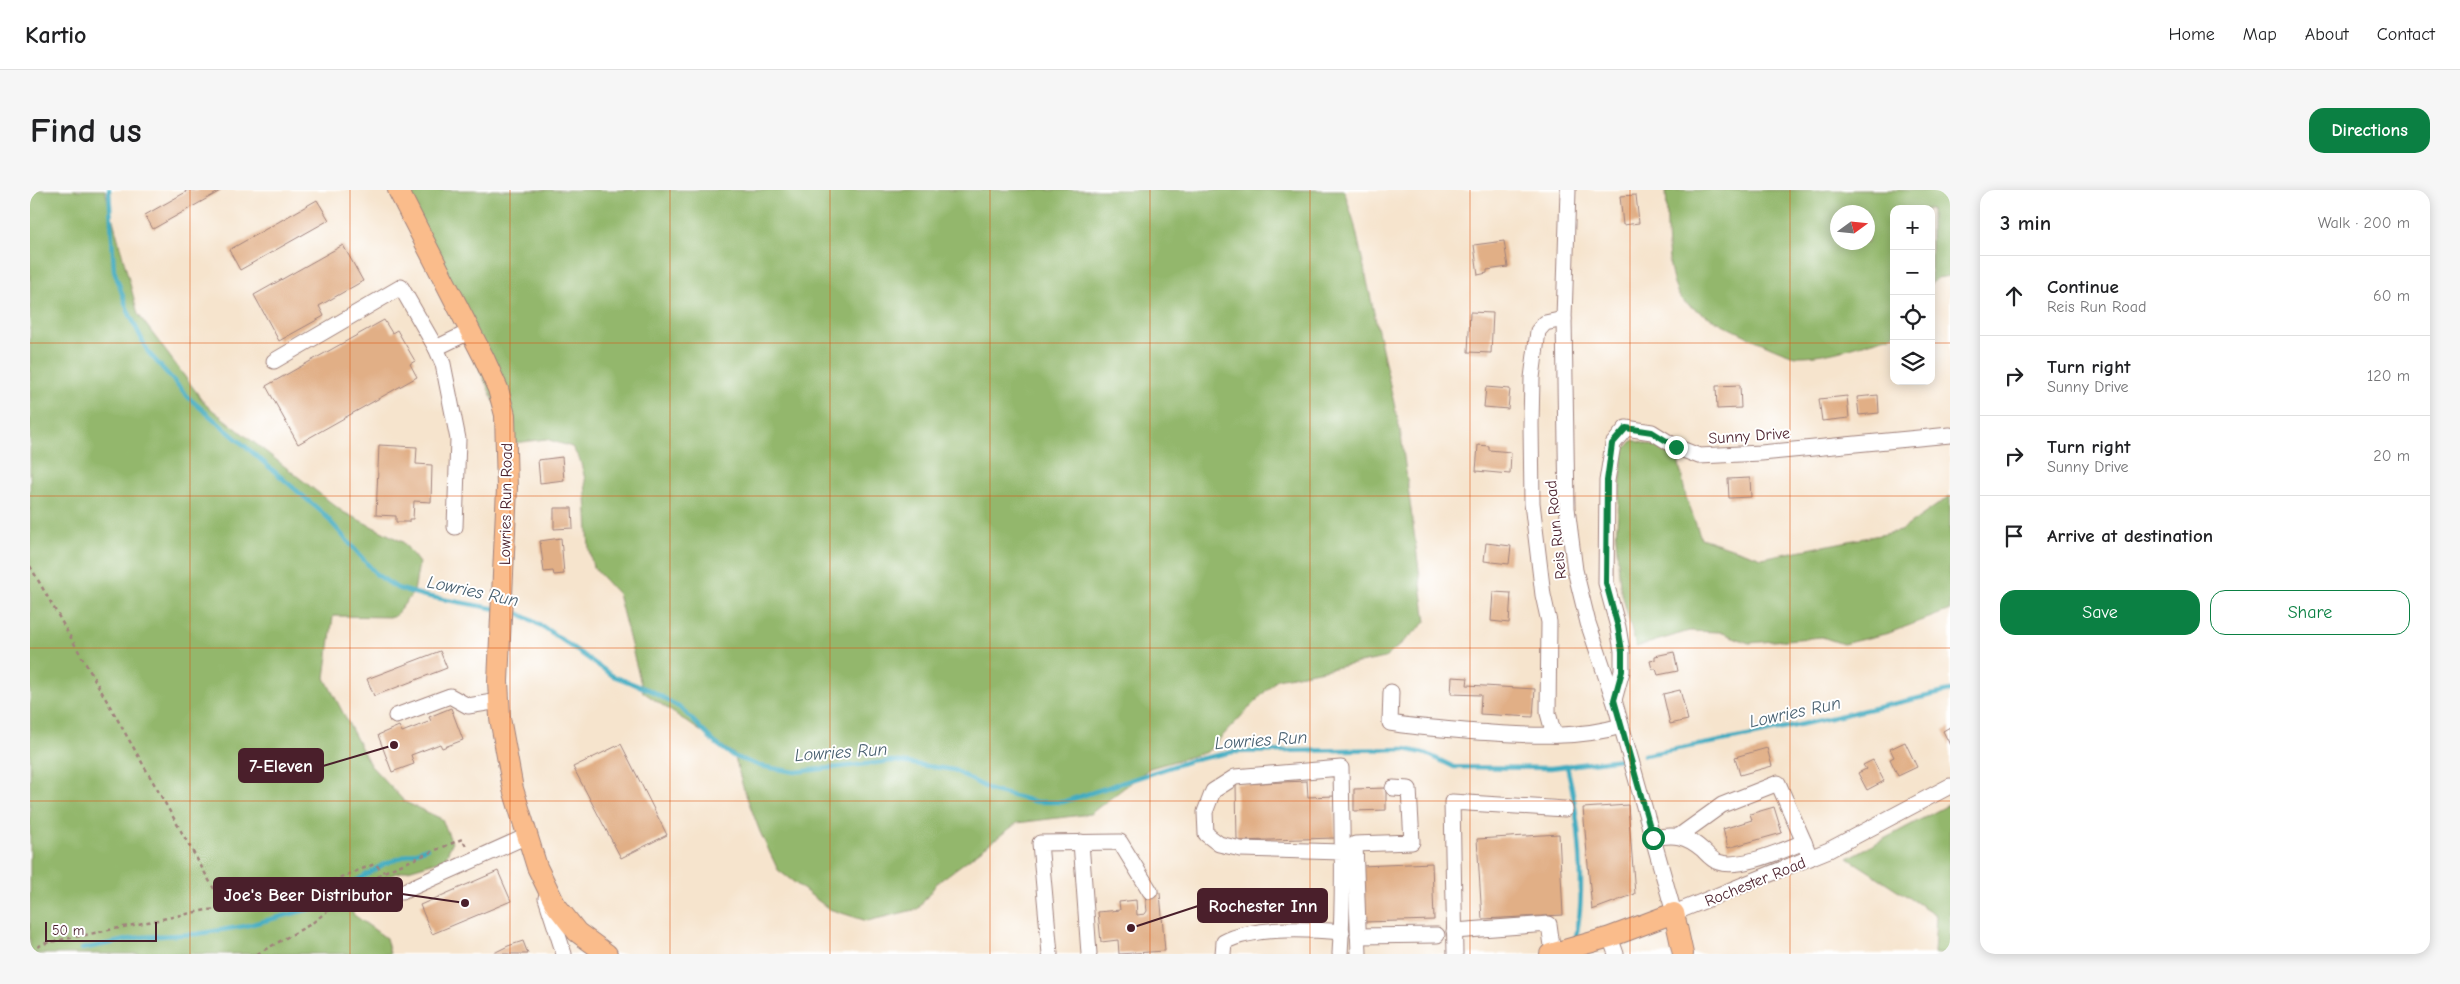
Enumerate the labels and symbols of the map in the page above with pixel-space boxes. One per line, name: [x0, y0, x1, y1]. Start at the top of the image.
north arrow: [1830, 205, 1875, 250]
street label: Sunny Drive: [1708, 424, 1790, 448]
route end: [1665, 436, 1688, 459]
street label: Lowries Run Road: [496, 443, 516, 565]
street label: Reis Run Road: [1542, 480, 1570, 580]
water label: Lowries Run: [425, 572, 521, 611]
water label: Lowries Run: [1747, 693, 1843, 732]
water label: Lowries Run: [1214, 727, 1308, 754]
water label: Lowries Run: [794, 739, 888, 766]
callout: 7-Eleven: [239, 749, 323, 782]
text: 7-Eleven: [249, 756, 313, 777]
route start: [1642, 827, 1665, 850]
street label: Rochester Road: [1702, 854, 1808, 910]
callout: Joe's Beer Distributor: [214, 878, 402, 911]
text: Joe's Beer Distributor: [224, 885, 393, 906]
callout: Rochester Inn: [1198, 889, 1327, 922]
text: Rochester Inn: [1208, 896, 1318, 917]
scale bar: [45, 919, 158, 942]

